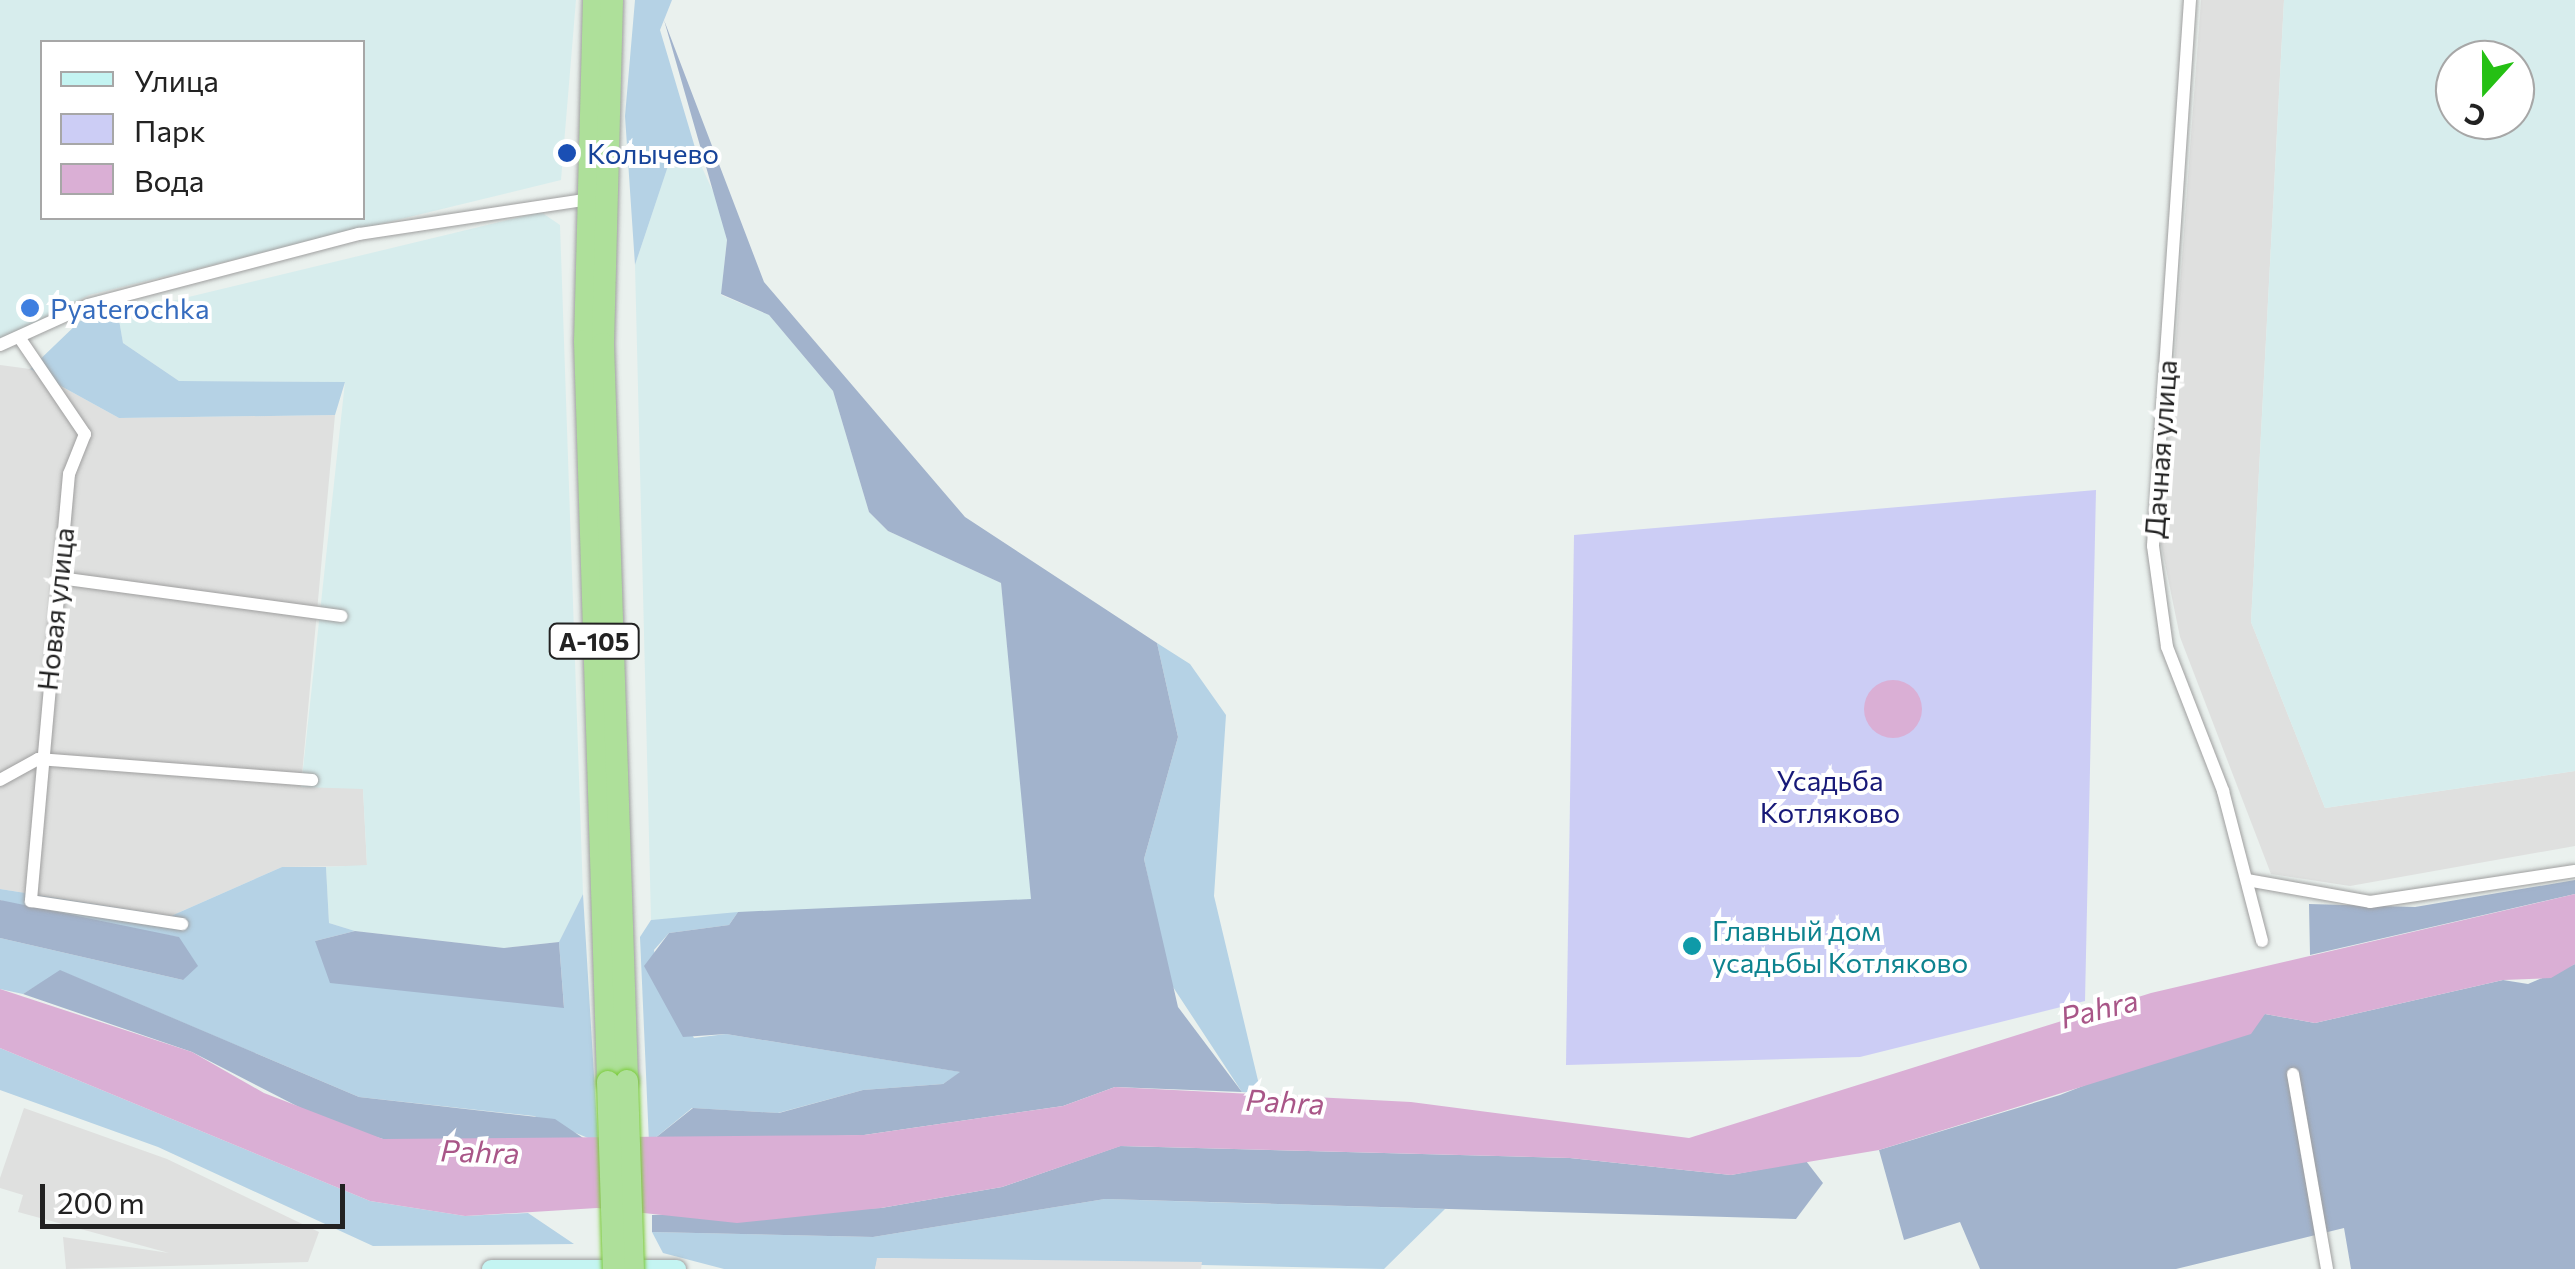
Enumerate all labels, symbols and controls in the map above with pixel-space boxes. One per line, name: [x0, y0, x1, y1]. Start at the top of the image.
legend: [40, 40, 365, 220]
north arrow: [2435, 40, 2535, 140]
text: Улица: [134, 61, 219, 98]
text: С: [2460, 97, 2490, 135]
text: Парк: [134, 111, 206, 148]
place label: Колычево: [587, 136, 719, 170]
marker: Колычево: [556, 142, 578, 164]
text: Вода: [134, 161, 204, 198]
place label: Pyaterochka: [50, 291, 210, 325]
marker: Pyaterochka: [19, 297, 41, 319]
street label: Дачная улица: [2137, 359, 2183, 539]
street label: Новая улица: [30, 526, 80, 692]
road number: А-105: [546, 621, 642, 661]
park label: Усадьба Котляково: [1760, 763, 1900, 829]
place label: Главный дом усадьбы Котляково: [1712, 913, 1968, 979]
marker: Главный дом усадьбы Котляково: [1681, 935, 1703, 957]
water label: Pahra: [2056, 981, 2142, 1035]
water label: Pahra: [1245, 1081, 1325, 1121]
water label: Pahra: [440, 1132, 520, 1170]
scale bar: [45, 1164, 350, 1226]
text: 200 m: [57, 1183, 145, 1220]

